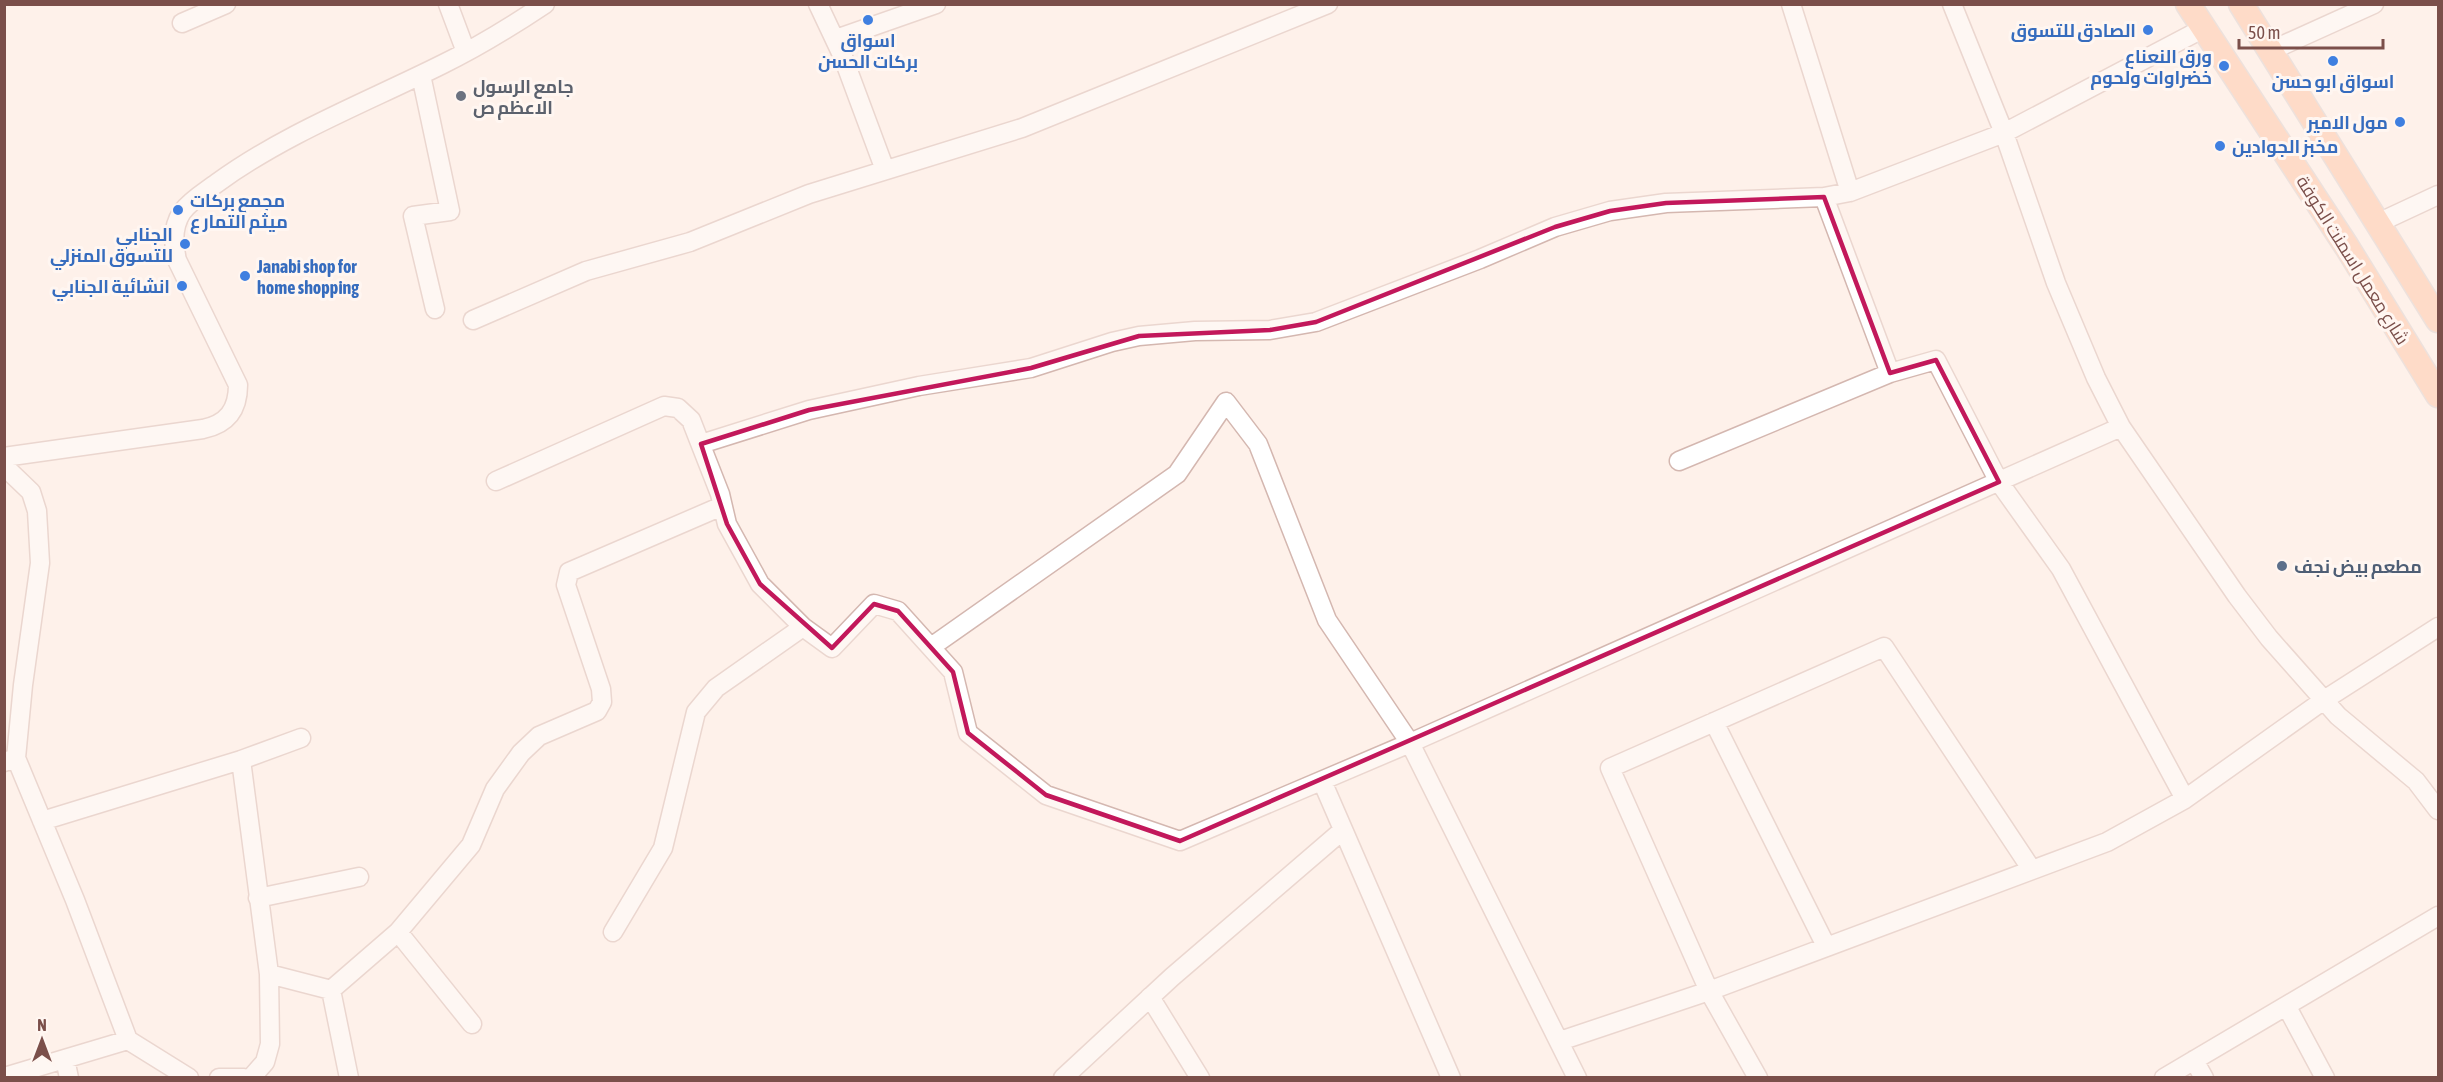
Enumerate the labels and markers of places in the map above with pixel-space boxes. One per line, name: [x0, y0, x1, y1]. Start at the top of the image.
marker: اسواق بركات الحسن: [861, 13, 875, 27]
place label: الصادق للتسوق: [2011, 20, 2136, 42]
marker: الصادق للتسوق: [2141, 23, 2155, 37]
place label: اسواق بركات الحسن: [818, 30, 918, 73]
place label: ورق النعناع خضراوات ولحوم: [2090, 46, 2212, 90]
marker: اسواق ابو حسن: [2326, 54, 2340, 68]
marker: ورق النعناع خضراوات ولحوم: [2217, 59, 2231, 73]
place label: اسواق ابو حسن: [2272, 71, 2394, 93]
place label: جامع الرسول الاعظم ص: [473, 76, 574, 120]
marker: جامع الرسول الاعظم ص: [454, 89, 468, 103]
place label: مول الامير: [2306, 112, 2388, 134]
marker: مول الامير: [2393, 115, 2407, 129]
place label: مخبز الجوادين: [2232, 136, 2338, 158]
marker: مخبز الجوادين: [2213, 139, 2227, 153]
place label: مجمع بركات ميثم التمار ع: [190, 190, 288, 234]
marker: مجمع بركات ميثم التمار ع: [171, 203, 185, 217]
place label: الجنابي للتسوق المنزلي: [50, 224, 173, 271]
marker: الجنابي للتسوق المنزلي: [178, 237, 192, 251]
place label: Janabi shop for home shopping: [256, 256, 359, 298]
marker: Janabi shop for home shopping: [238, 269, 252, 283]
place label: انشائية الجنابي: [52, 276, 170, 302]
marker: انشائية الجنابي: [175, 279, 189, 293]
place label: مطعم بيض نجف: [2294, 556, 2422, 579]
marker: مطعم بيض نجف: [2275, 559, 2289, 573]

